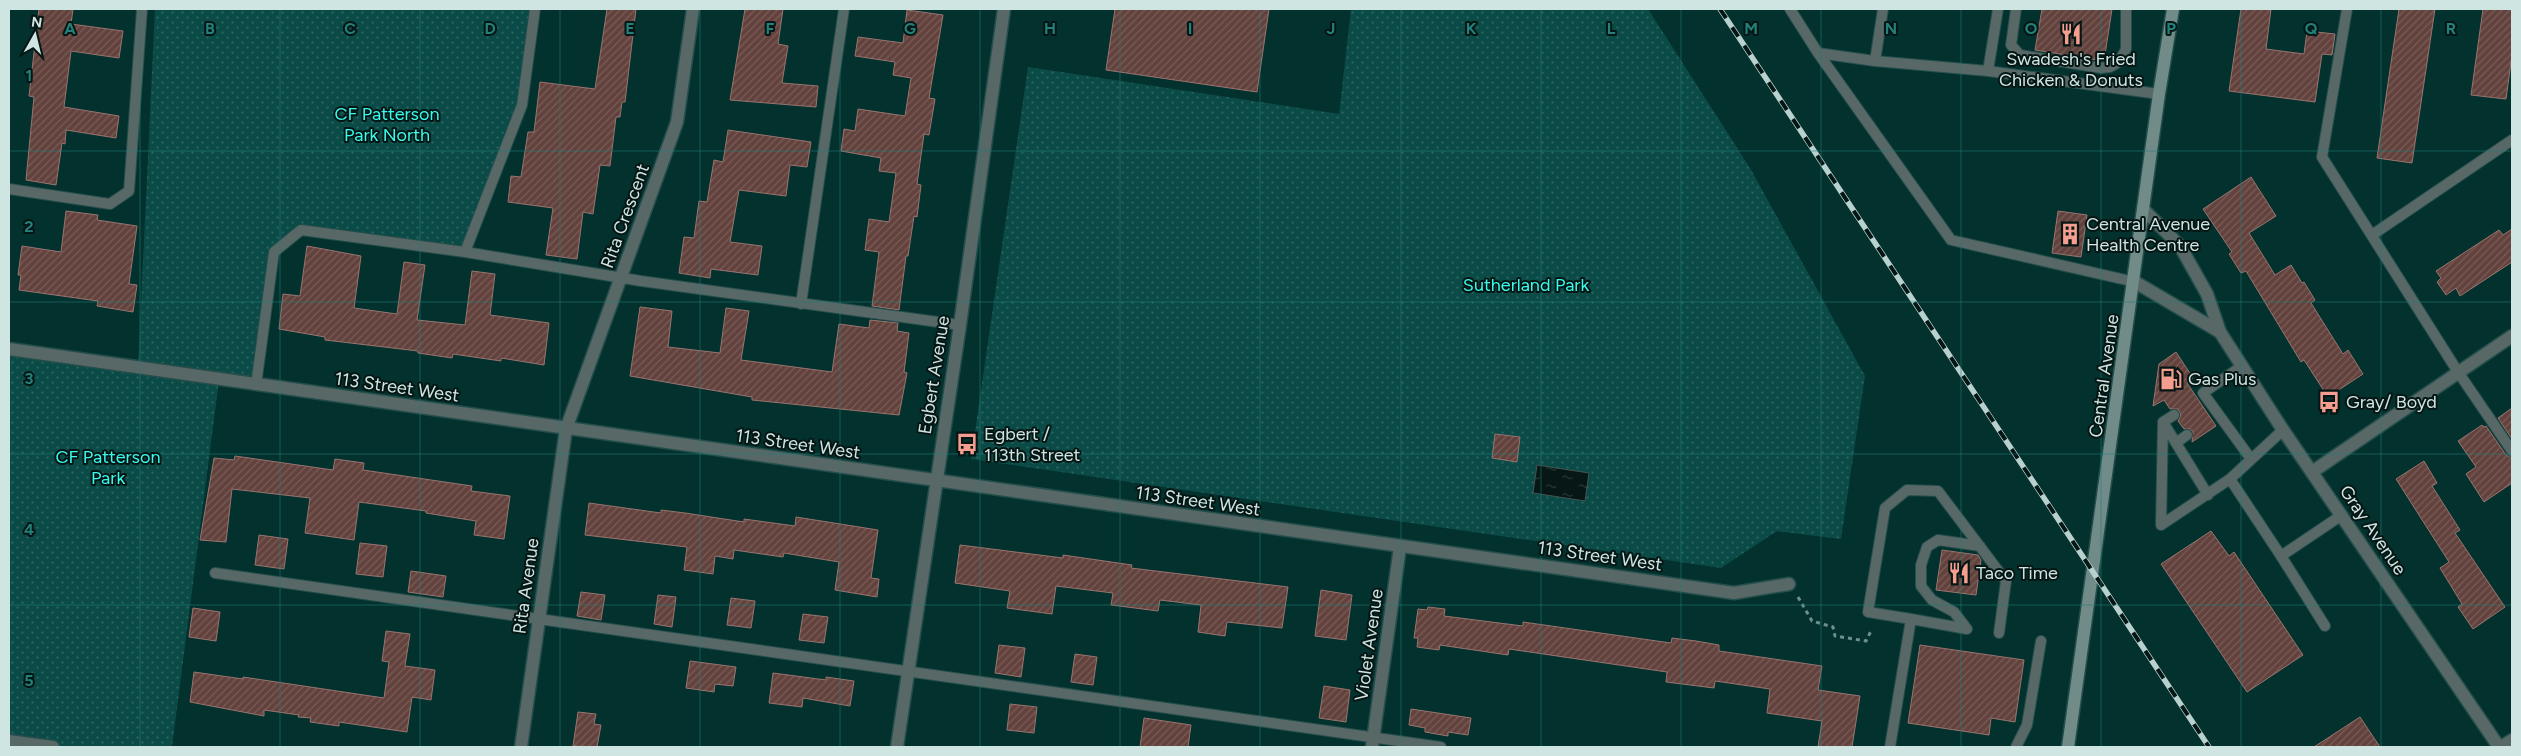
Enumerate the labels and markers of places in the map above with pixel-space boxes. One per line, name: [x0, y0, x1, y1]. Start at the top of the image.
restaurant icon: Swadesh's Fried Chicken & Donuts: [2058, 21, 2084, 47]
place label: Swadesh's Fried Chicken & Donuts: [1999, 48, 2143, 91]
place label: Central Avenue Health Centre: [2086, 213, 2210, 256]
building icon: Central Avenue Health Centre: [2057, 221, 2083, 247]
fuel station icon: Gas Plus: [2158, 366, 2184, 392]
place label: Gas Plus: [2188, 368, 2257, 390]
bus stop icon: Gray/ Boyd: [2316, 389, 2342, 415]
place label: Gray/ Boyd: [2346, 391, 2437, 413]
place label: Egbert / 113th Street: [984, 423, 1081, 466]
bus stop icon: Egbert / 113th Street: [954, 431, 980, 457]
restaurant icon: Taco Time: [1946, 560, 1972, 586]
place label: Taco Time: [1976, 562, 2058, 584]

